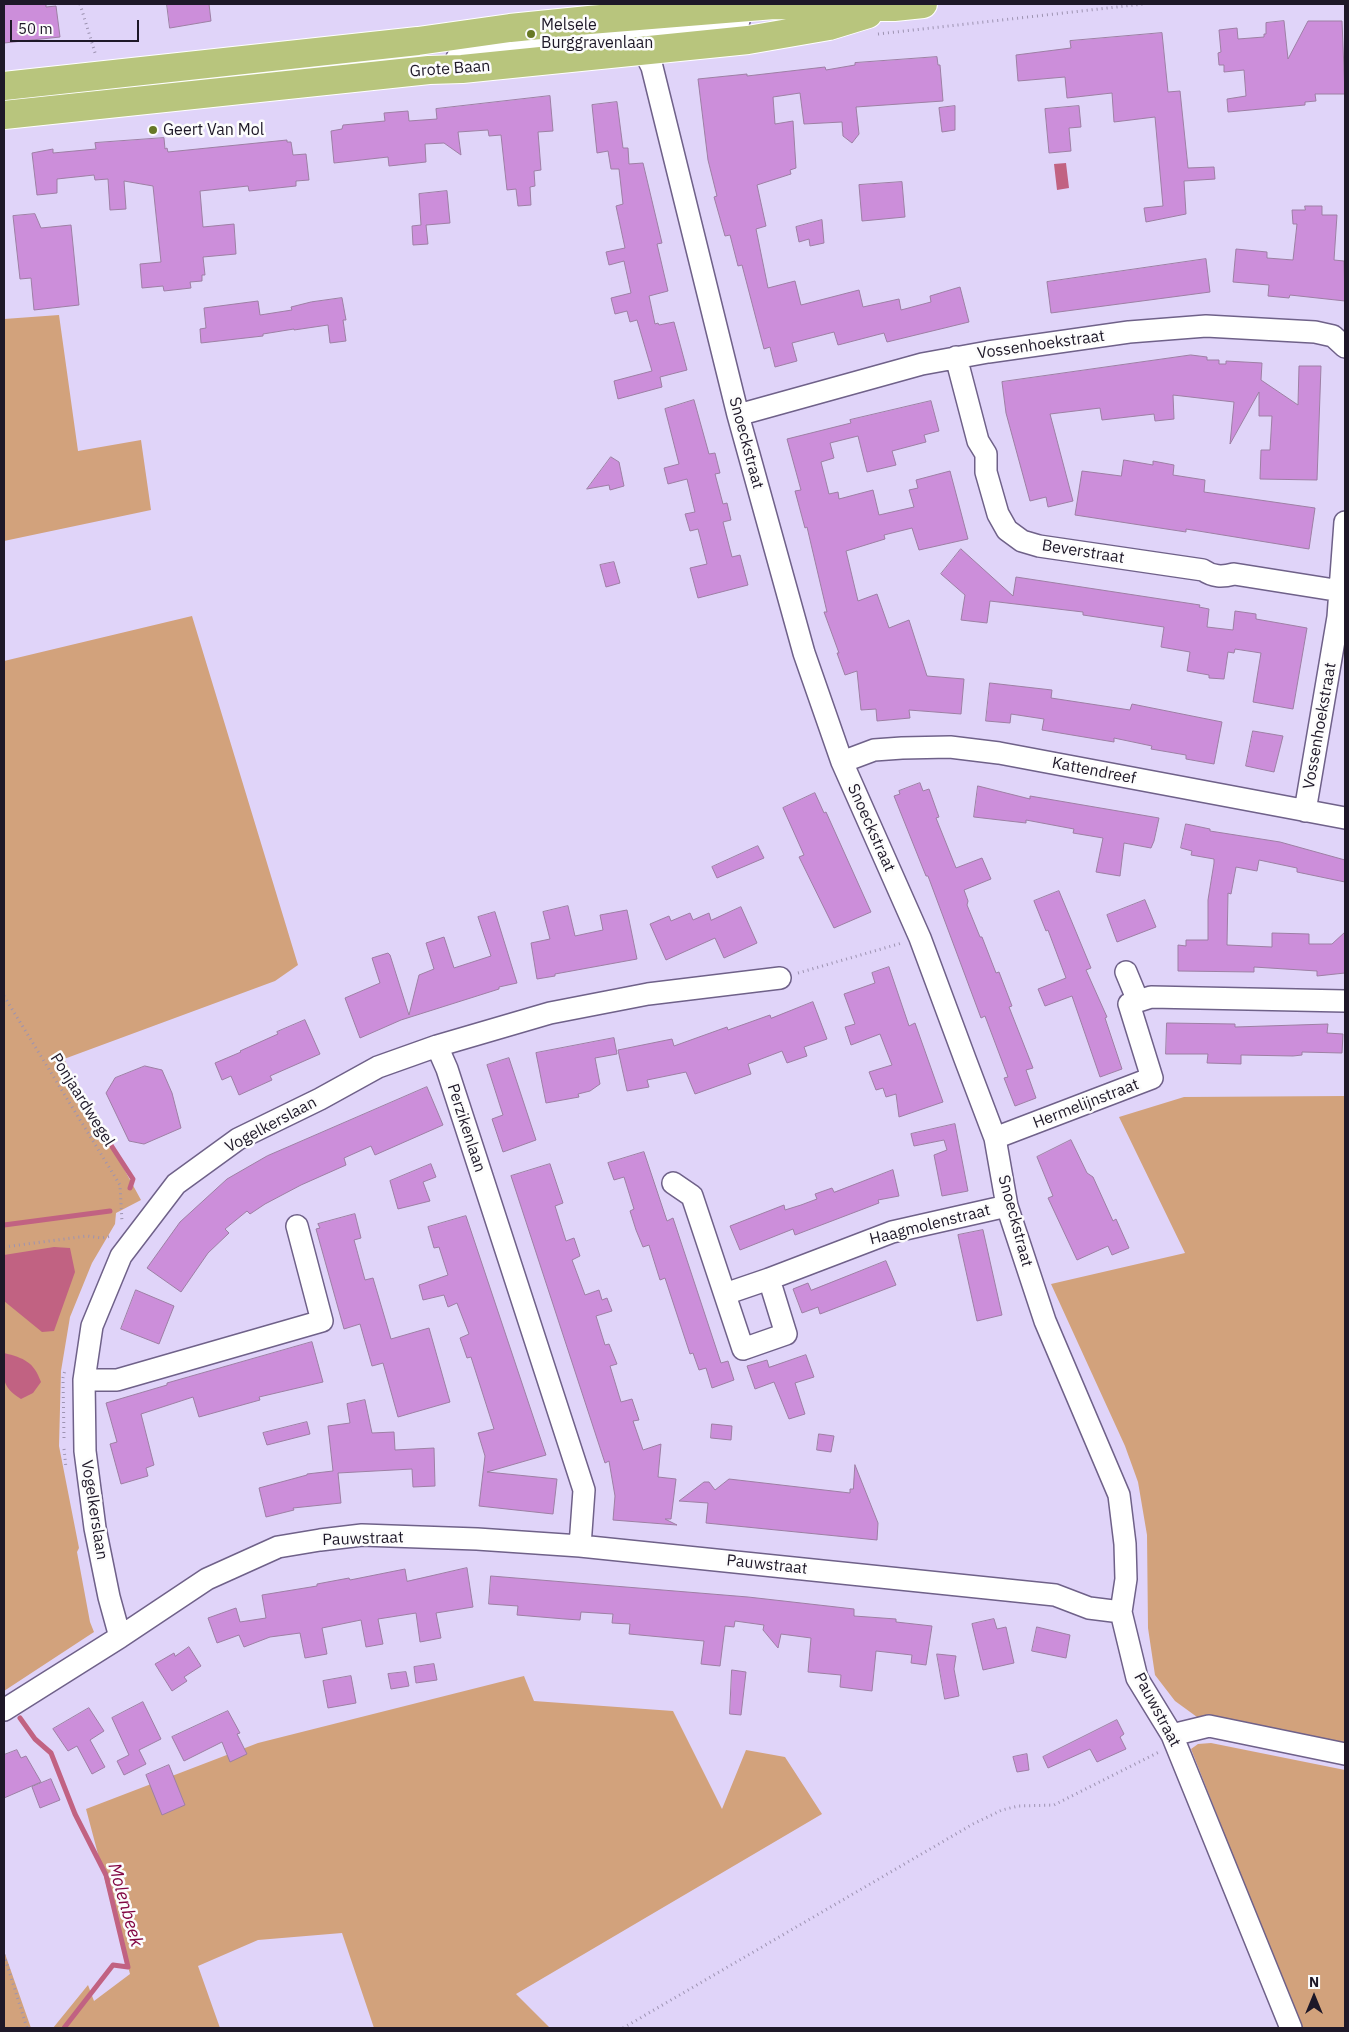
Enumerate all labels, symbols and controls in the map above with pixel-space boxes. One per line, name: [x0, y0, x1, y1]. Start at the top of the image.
scale bar: [12, 10, 141, 42]
place label: Melsele Burggravenlaan: [541, 15, 653, 53]
text: 50 m: [18, 19, 53, 38]
marker: Melsele Burggravenlaan: [525, 28, 537, 40]
street label: Grote Baan: [409, 57, 491, 81]
place label: Geert Van Mol: [163, 120, 264, 140]
marker: Geert Van Mol: [147, 124, 159, 136]
street label: Vossenhoekstraat: [976, 327, 1106, 363]
street label: Snoeckstraat: [725, 395, 767, 491]
street label: Beverstraat: [1040, 536, 1126, 568]
street label: Vossenhoekstraat: [1299, 661, 1341, 791]
street label: Kattendreef: [1050, 753, 1138, 789]
street label: Snoeckstraat: [843, 781, 899, 875]
street label: Ponjaardwegel: [46, 1050, 118, 1150]
street label: Hermelijnstraat: [1030, 1075, 1142, 1133]
street label: Perzikenlaan: [443, 1081, 489, 1175]
street label: Vogelkerslaan: [222, 1093, 320, 1157]
street label: Snoeckstraat: [994, 1173, 1036, 1269]
street label: Haagmolenstraat: [868, 1201, 992, 1249]
street label: Vogelkerslaan: [77, 1459, 111, 1561]
street label: Pauwstraat: [322, 1528, 404, 1550]
street label: Pauwstraat: [726, 1551, 808, 1579]
street label: Pauwstraat: [1129, 1670, 1185, 1750]
water label: Molenbeek: [103, 1861, 147, 1949]
north arrow: [1289, 1972, 1339, 2022]
text: N: [1309, 1973, 1319, 1991]

